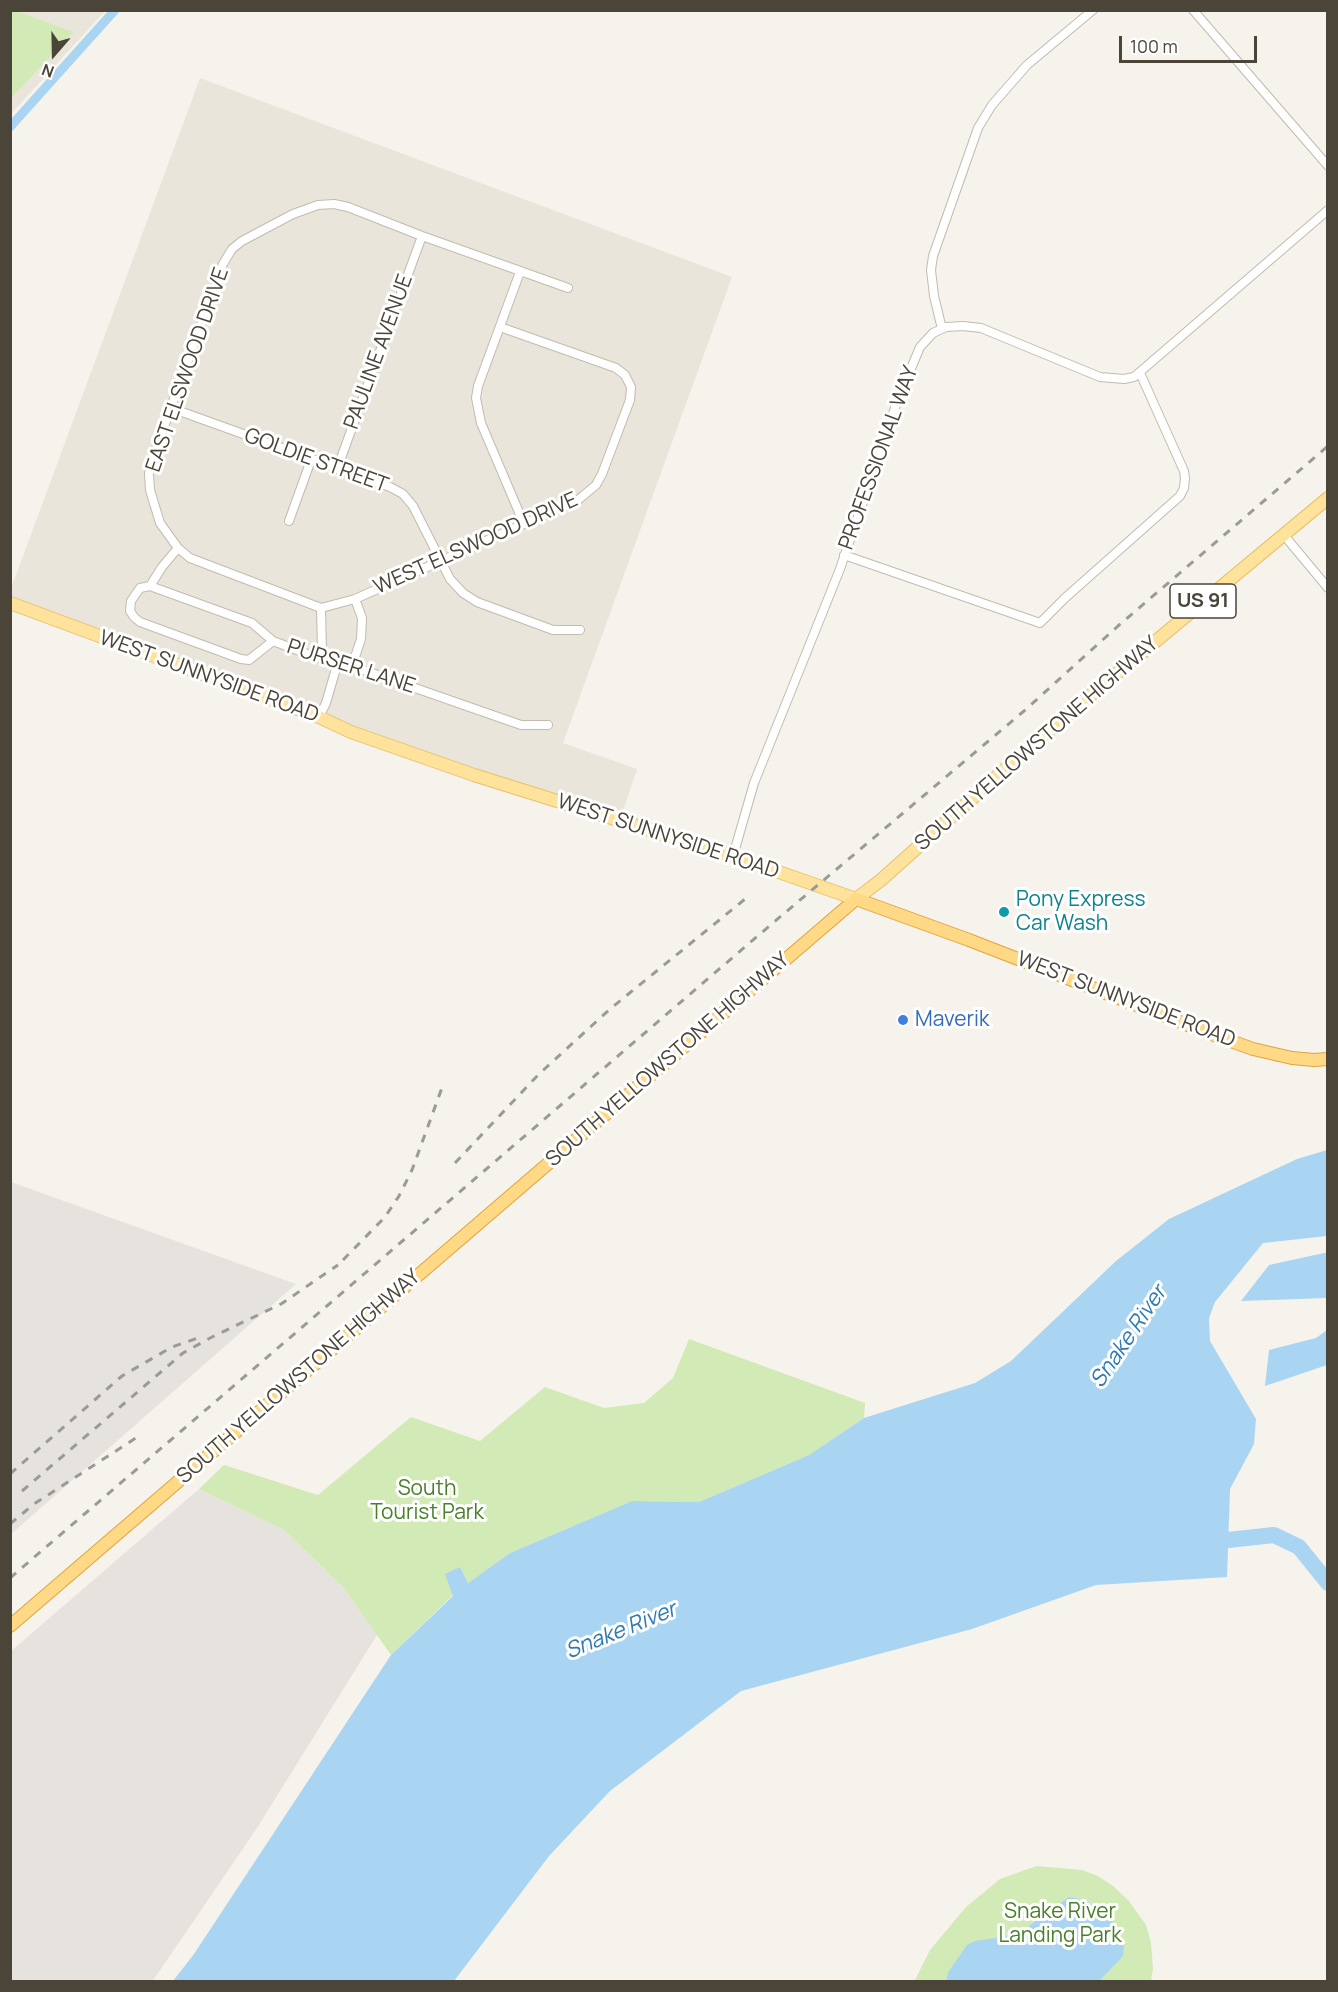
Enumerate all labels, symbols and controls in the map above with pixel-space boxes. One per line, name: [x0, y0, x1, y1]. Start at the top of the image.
north arrow: [24, 24, 84, 84]
scale bar: [1122, 24, 1260, 62]
text: 100 m: [1130, 34, 1178, 58]
text: N: [39, 59, 57, 83]
street label: EAST ELSWOOD DRIVE: [141, 264, 235, 476]
street label: PAULINE AVENUE: [339, 271, 419, 433]
street label: PROFESSIONAL WAY: [834, 363, 924, 553]
street label: GOLDIE STREET: [241, 423, 391, 499]
street label: WEST ELSWOOD DRIVE: [370, 488, 582, 600]
road number: US 91: [1170, 584, 1236, 618]
street label: WEST SUNNYSIDE ROAD: [96, 626, 322, 728]
street label: SOUTH YELLOWSTONE HIGHWAY: [910, 631, 1164, 857]
street label: PURSER LANE: [284, 634, 418, 700]
street label: WEST SUNNYSIDE ROAD: [554, 789, 782, 885]
place label: Pony Express Car Wash: [1016, 887, 1146, 937]
marker: Pony Express Car Wash: [997, 905, 1011, 919]
street label: SOUTH YELLOWSTONE HIGHWAY: [541, 947, 795, 1173]
street label: WEST SUNNYSIDE ROAD: [1013, 947, 1239, 1053]
place label: Maverik: [915, 1007, 989, 1033]
marker: Maverik: [896, 1013, 910, 1027]
street label: SOUTH YELLOWSTONE HIGHWAY: [172, 1264, 426, 1490]
water label: Snake River: [1085, 1281, 1173, 1393]
park label: South Tourist Park: [370, 1476, 484, 1526]
water label: Snake River: [562, 1597, 680, 1665]
park label: Snake River Landing Park: [998, 1899, 1122, 1949]

